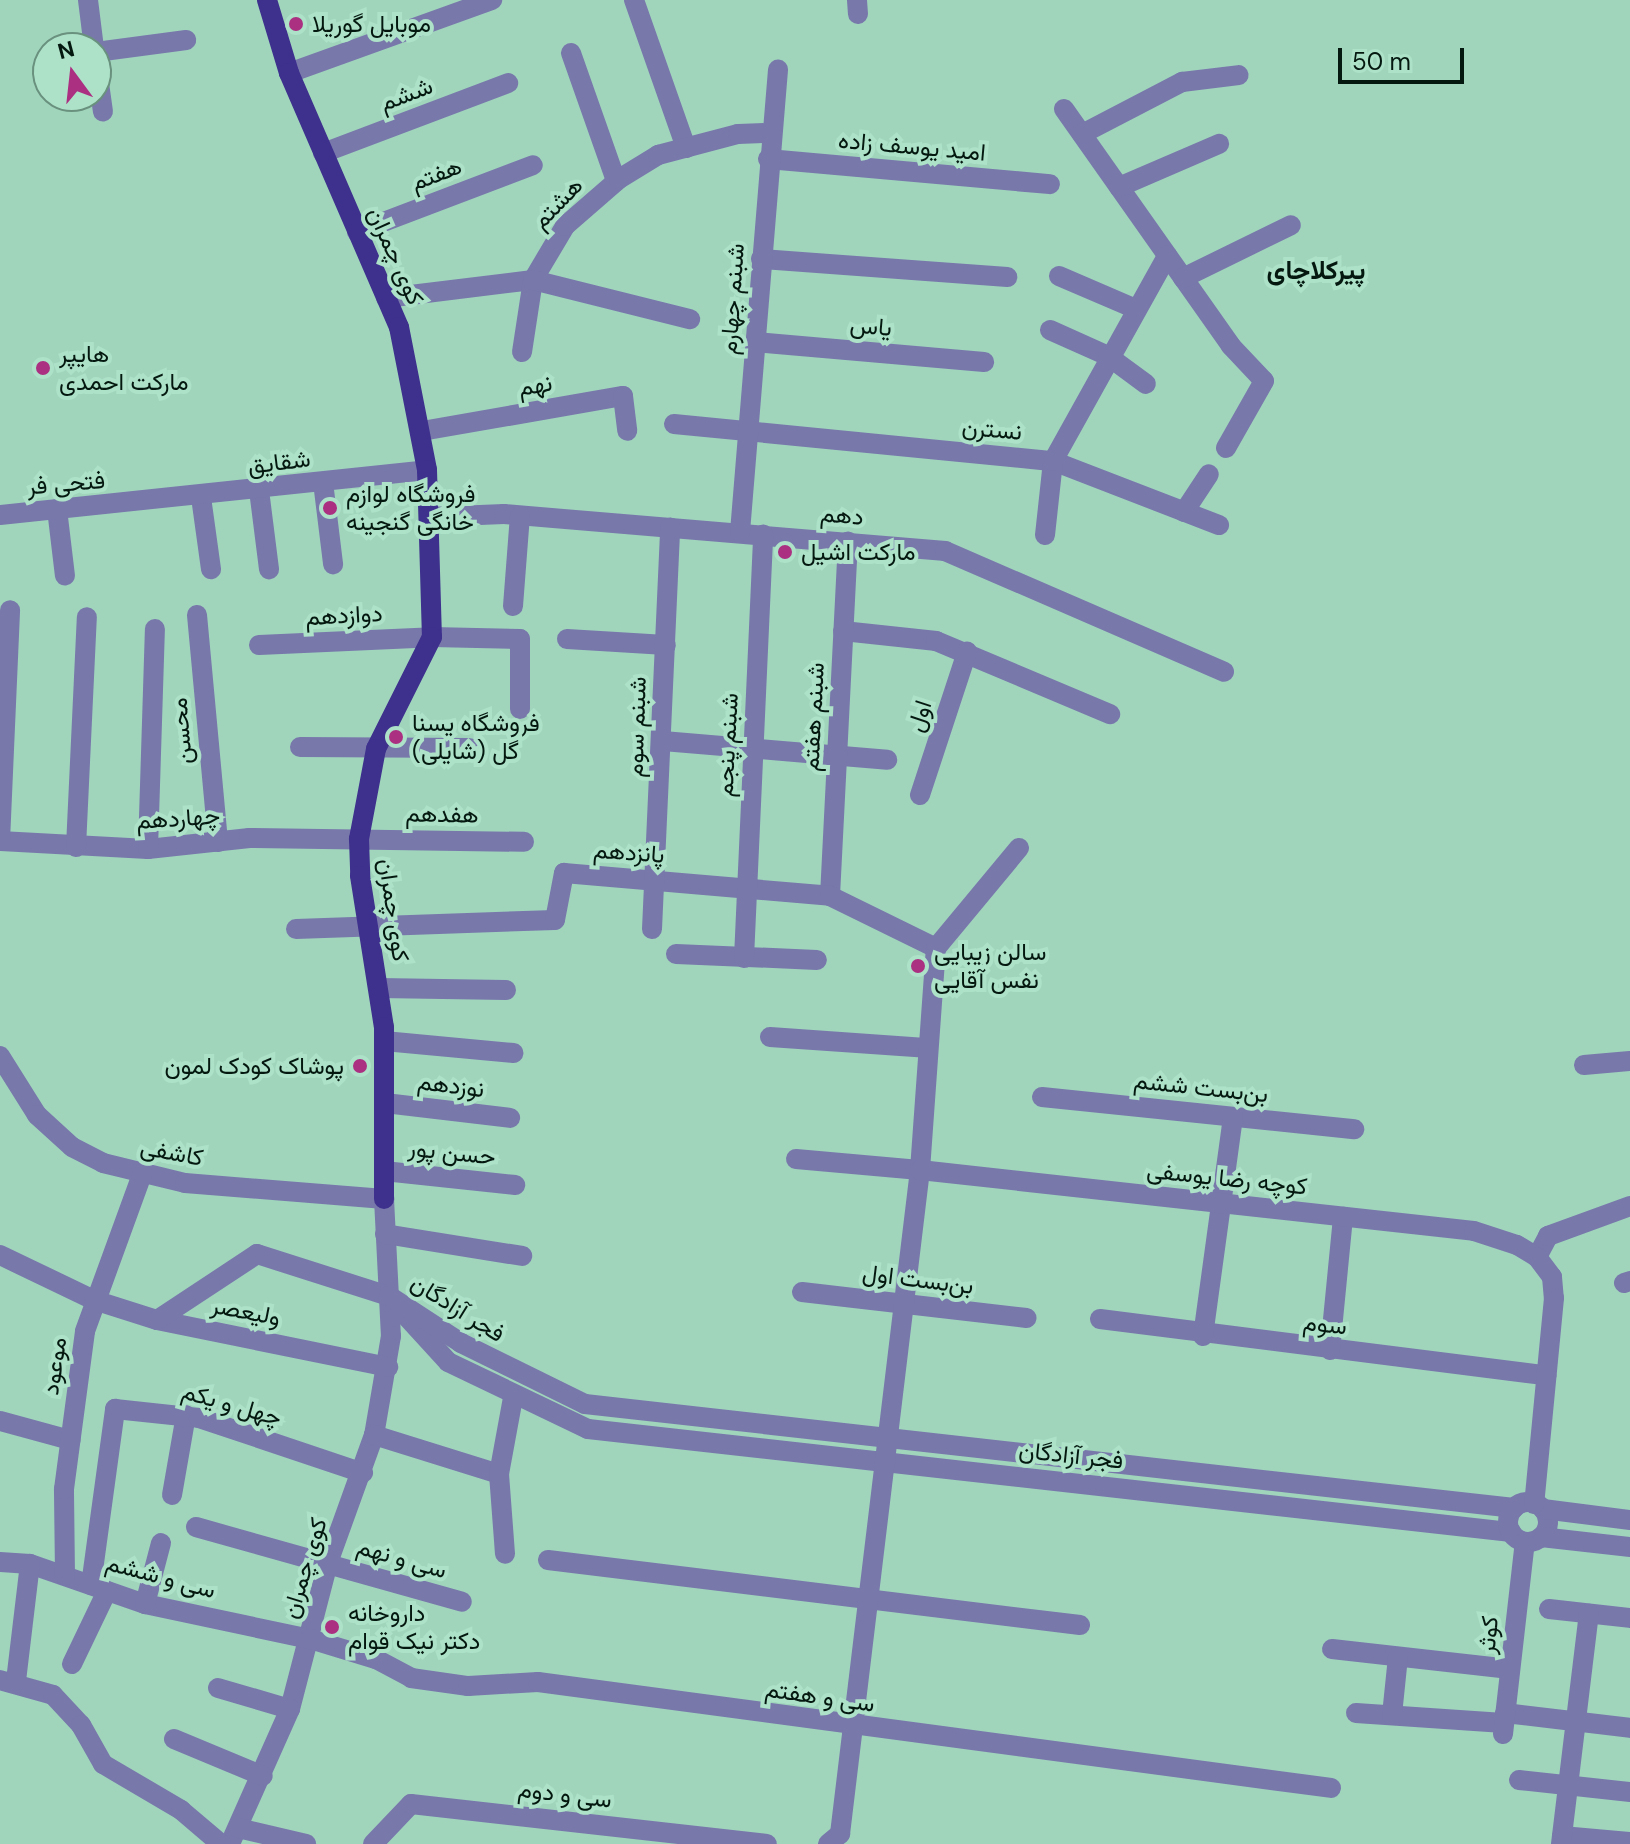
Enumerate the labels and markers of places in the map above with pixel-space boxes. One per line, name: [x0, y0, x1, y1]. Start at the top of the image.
place label: موبایل گوریلا: [312, 10, 431, 38]
marker: موبایل گوریلا: [287, 15, 305, 33]
place label: هایپر مارکت احمدی: [59, 340, 189, 396]
marker: هایپر مارکت احمدی: [34, 359, 52, 377]
place label: فروشگاه لوازم خانگی گنجینه: [346, 480, 475, 536]
marker: فروشگاه لوازم خانگی گنجینه: [321, 499, 339, 517]
place label: مارکت اشیل: [801, 538, 916, 566]
marker: مارکت اشیل: [776, 543, 794, 561]
place label: فروشگاه یسنا گل (شایلی): [412, 709, 540, 765]
marker: فروشگاه یسنا گل (شایلی): [387, 728, 405, 746]
place label: سالن زیبایی نفس آقایی: [934, 938, 1046, 994]
marker: سالن زیبایی نفس آقایی: [909, 957, 927, 975]
place label: پوشاک کودک لمون: [164, 1052, 344, 1080]
marker: پوشاک کودک لمون: [351, 1057, 369, 1075]
place label: داروخانه دکتر نیک قوام: [348, 1599, 480, 1655]
marker: داروخانه دکتر نیک قوام: [323, 1618, 341, 1636]

